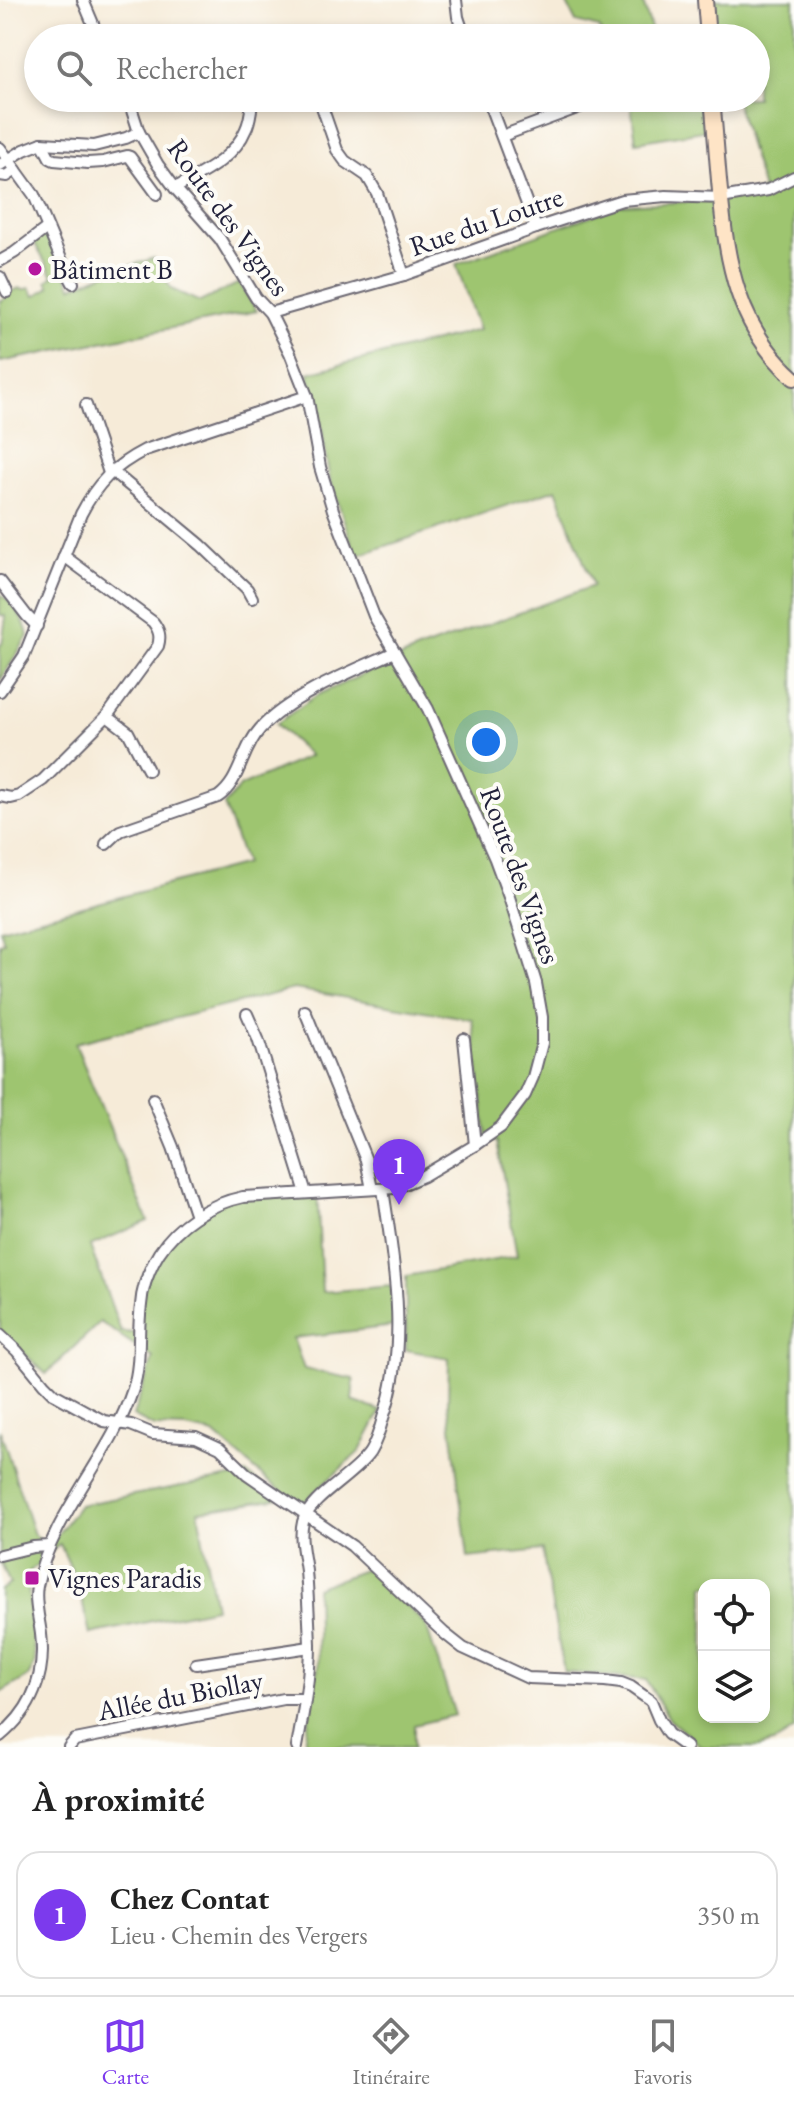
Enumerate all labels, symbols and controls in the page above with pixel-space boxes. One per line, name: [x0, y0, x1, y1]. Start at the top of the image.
search box: [24, 24, 770, 112]
icon: search: [52, 46, 96, 90]
text: Rechercher: [116, 49, 248, 88]
street label: Route des Vignes: [160, 131, 298, 303]
street label: Rue du Loutre: [405, 178, 567, 264]
place label: Bâtiment B: [51, 251, 173, 287]
marker: Bâtiment B: [26, 260, 44, 278]
your location: [466, 722, 506, 762]
street label: Route des Vignes: [472, 782, 570, 968]
pin: 1: [373, 1139, 425, 1205]
place label: Vignes Paradis: [48, 1560, 201, 1596]
marker: Vignes Paradis: [23, 1569, 41, 1587]
map controls: [698, 1579, 770, 1723]
button: locate: [698, 1579, 770, 1651]
button: layers: [698, 1651, 770, 1723]
street label: Allée du Biollay: [93, 1661, 267, 1729]
text: À proximité: [32, 1777, 205, 1821]
text: Chez Contat: [110, 1879, 269, 1918]
text: 1: [53, 1898, 67, 1932]
text: 350 m: [697, 1898, 760, 1932]
text: Lieu · Chemin des Vergers: [110, 1918, 368, 1952]
tab: Carte: [102, 2014, 149, 2091]
tab: Itinéraire: [353, 2014, 430, 2091]
tab: Favoris: [633, 2014, 692, 2091]

